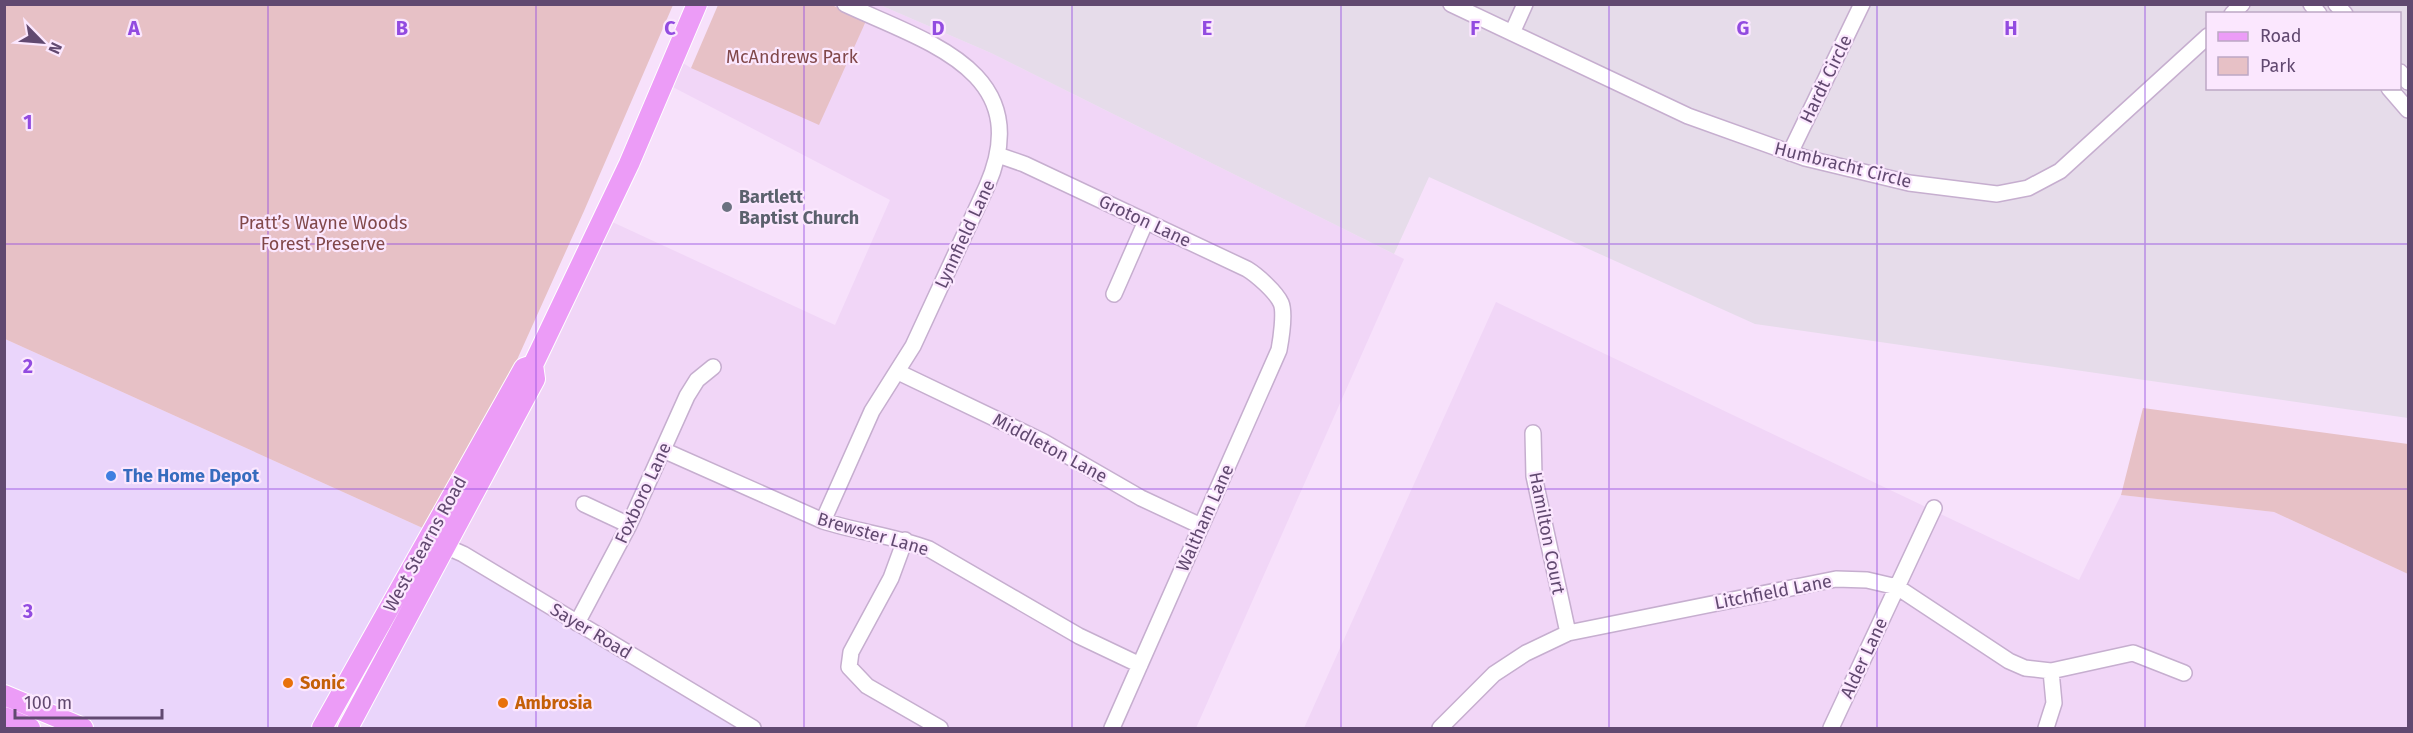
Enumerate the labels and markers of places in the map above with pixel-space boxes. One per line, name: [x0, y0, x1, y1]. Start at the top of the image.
place label: Bartlett Baptist Church: [739, 186, 859, 229]
marker: Bartlett Baptist Church: [720, 200, 734, 214]
place label: The Home Depot: [123, 465, 260, 487]
marker: The Home Depot: [104, 469, 118, 483]
place label: Sonic: [300, 672, 345, 694]
marker: Sonic: [281, 676, 295, 690]
place label: Ambrosia: [514, 692, 593, 714]
marker: Ambrosia: [496, 696, 510, 710]

